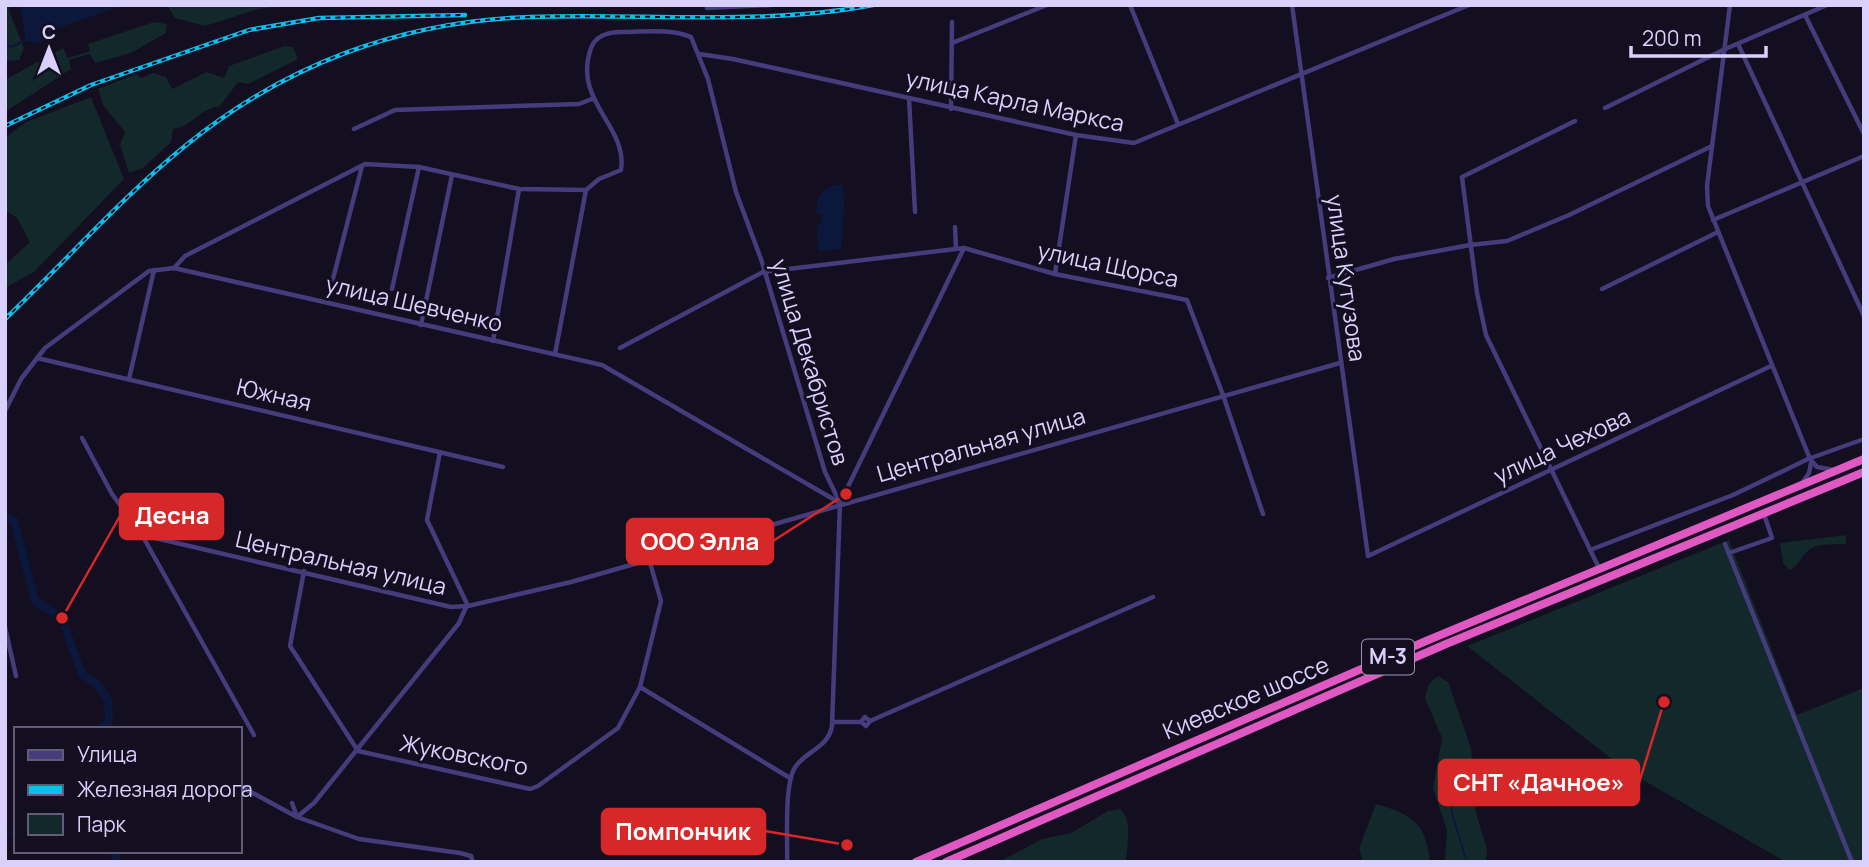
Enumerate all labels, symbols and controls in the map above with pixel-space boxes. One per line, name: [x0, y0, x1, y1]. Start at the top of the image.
north arrow: [14, 14, 84, 84]
scale bar: [1631, 14, 1766, 58]
text: С: [42, 19, 56, 45]
text: 200 m: [1642, 24, 1702, 52]
street label: улица Карла Маркса: [903, 61, 1127, 139]
street label: улица Кутузова: [1319, 192, 1375, 363]
street label: улица Щорса: [1035, 233, 1182, 295]
street label: улица Декабристов: [764, 255, 858, 469]
street label: улица Шевченко: [323, 267, 506, 339]
street label: Южная: [234, 370, 315, 418]
street label: Центральная улица: [873, 399, 1089, 489]
street label: улица Чехова: [1488, 399, 1635, 491]
callout: Десна: [120, 494, 223, 539]
text: Десна: [134, 498, 210, 531]
callout: ООО Элла: [627, 519, 773, 564]
street label: Центральная улица: [233, 522, 450, 602]
text: ООО Элла: [641, 524, 759, 557]
road number: М-3: [1362, 640, 1414, 674]
street label: Киевское шоссе: [1158, 648, 1334, 747]
street label: Жуковского: [397, 726, 531, 782]
legend: [14, 727, 242, 853]
text: Улица: [77, 740, 137, 768]
callout: СНТ «Дачное»: [1439, 760, 1639, 805]
text: СНТ «Дачное»: [1453, 765, 1625, 798]
text: Железная дорога: [77, 775, 253, 803]
callout: Помпончик: [602, 809, 765, 854]
text: Парк: [77, 810, 127, 838]
text: Помпончик: [615, 814, 752, 847]

